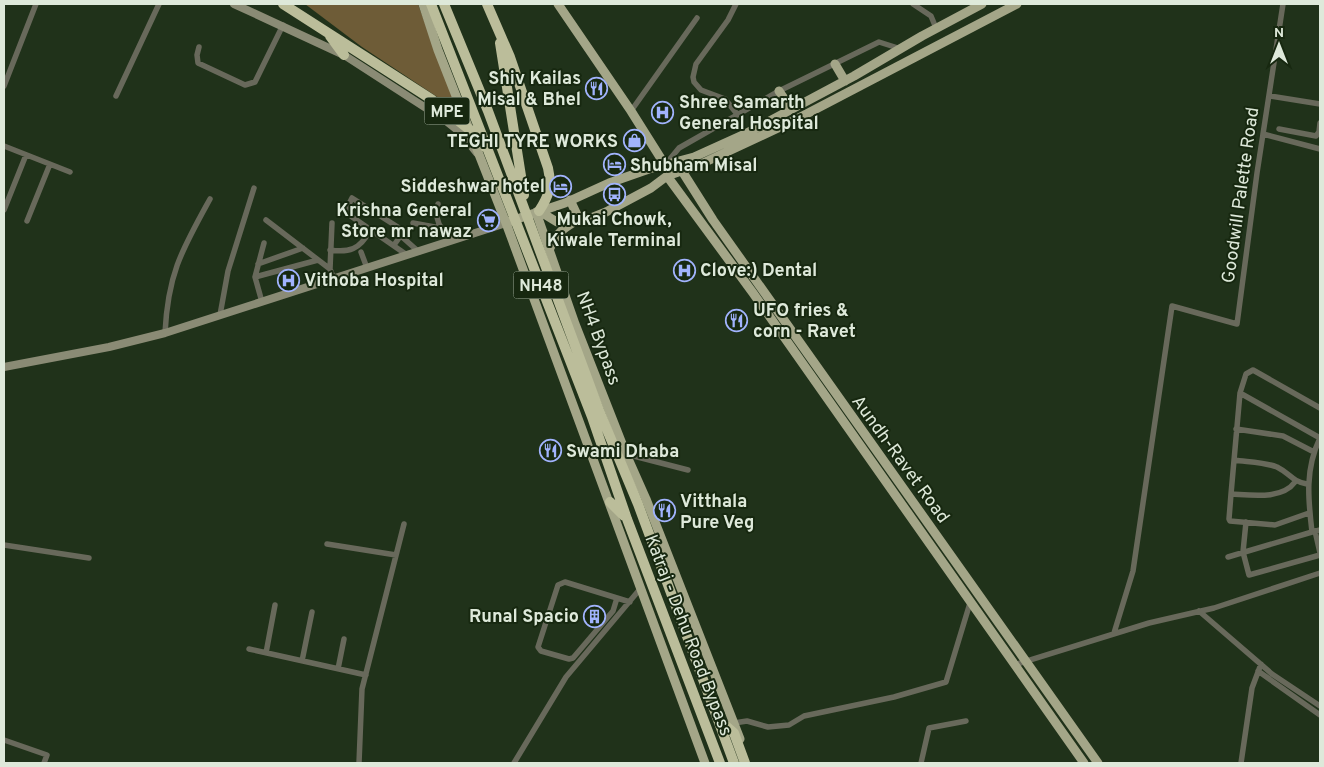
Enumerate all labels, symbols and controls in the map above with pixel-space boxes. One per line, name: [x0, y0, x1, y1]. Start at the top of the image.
north arrow: [1254, 20, 1304, 70]
text: N: [1274, 25, 1284, 42]
place label: Shiv Kailas Misal & Bhel: [477, 68, 581, 112]
restaurant icon: Shiv Kailas Misal & Bhel: [585, 76, 609, 100]
place label: Shree Samarth General Hospital: [679, 92, 819, 136]
road number: MPE: [424, 98, 470, 124]
hospital icon: Shree Samarth General Hospital: [651, 100, 675, 124]
street label: Goodwill Palette Road: [1218, 106, 1265, 285]
shop icon: TEGHI TYRE WORKS: [622, 129, 646, 153]
place label: TEGHI TYRE WORKS: [447, 131, 618, 154]
hotel icon: Shubham Misal: [602, 153, 626, 177]
place label: Shubham Misal: [630, 155, 757, 178]
hotel icon: Siddeshwar hotel: [549, 174, 573, 198]
place label: Siddeshwar hotel: [400, 176, 545, 199]
bus stop icon: Mukai Chowk, Kiwale Terminal: [602, 182, 626, 206]
place label: Krishna General Store mr nawaz: [336, 200, 472, 244]
supermarket icon: Krishna General Store mr nawaz: [476, 208, 500, 232]
place label: Mukai Chowk, Kiwale Terminal: [547, 209, 681, 253]
hospital icon: Clove:) Dental: [672, 258, 696, 282]
place label: Clove:) Dental: [700, 260, 817, 283]
hospital icon: Vithoba Hospital: [276, 268, 300, 292]
place label: Vithoba Hospital: [304, 270, 444, 293]
road number: NH48: [514, 272, 568, 298]
street label: NH4 Bypass: [570, 288, 625, 389]
place label: UFO fries & corn - Ravet: [753, 300, 856, 344]
restaurant icon: UFO fries & corn - Ravet: [725, 308, 749, 332]
street label: Aundh-Ravet Road: [846, 391, 954, 528]
restaurant icon: Swami Dhaba: [538, 439, 562, 463]
place label: Swami Dhaba: [566, 441, 679, 464]
place label: Vitthala Pure Veg: [680, 491, 754, 535]
restaurant icon: Vitthala Pure Veg: [652, 499, 676, 523]
street label: Katraj - Dehu Road Bypass: [639, 532, 737, 739]
building icon: Runal Spacio: [583, 604, 607, 628]
place label: Runal Spacio: [469, 606, 579, 629]

